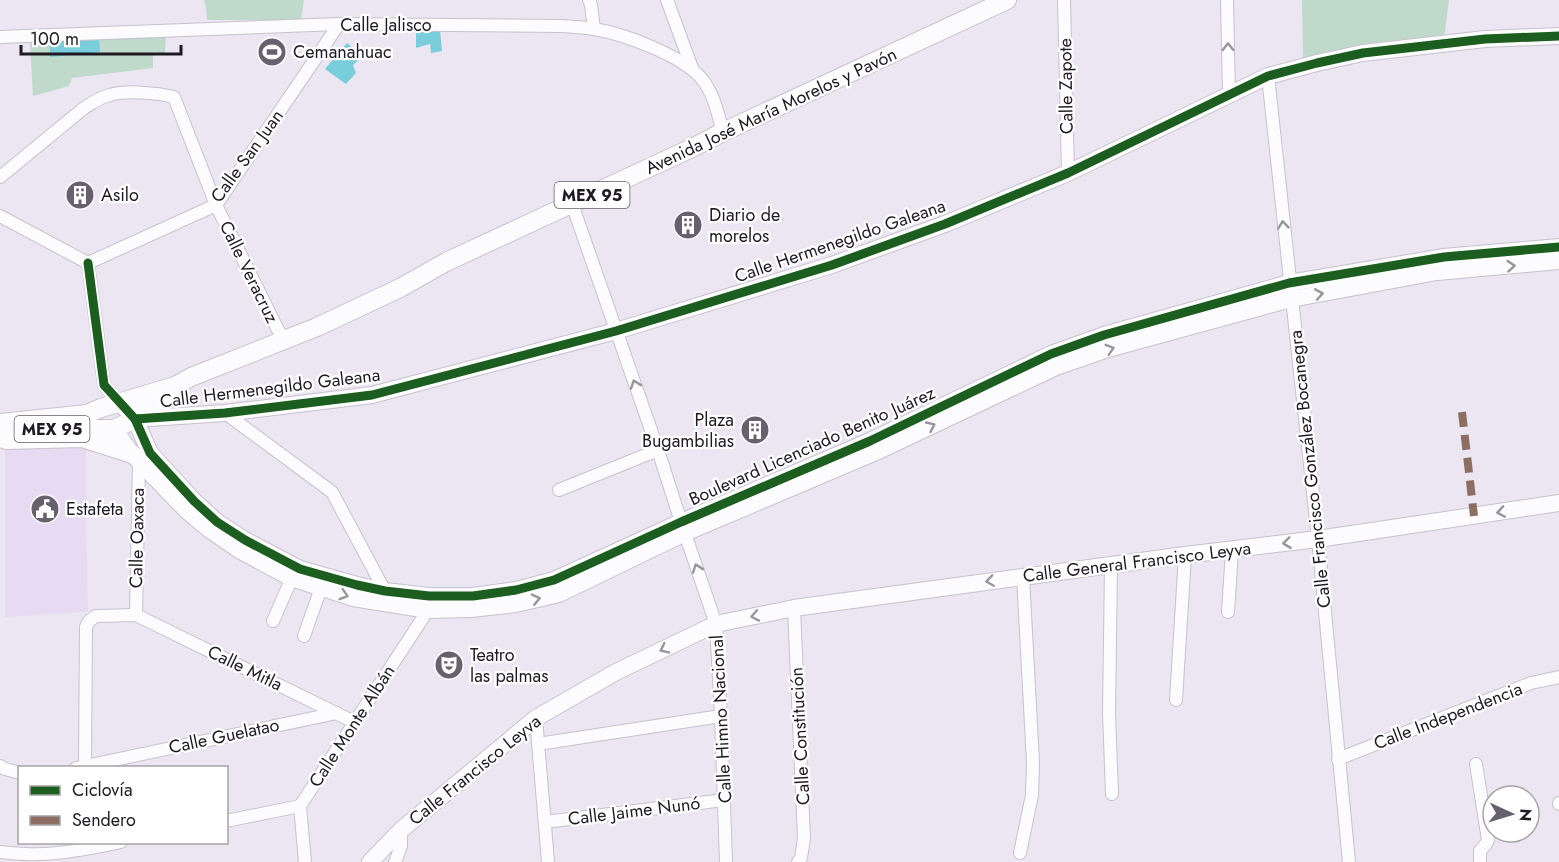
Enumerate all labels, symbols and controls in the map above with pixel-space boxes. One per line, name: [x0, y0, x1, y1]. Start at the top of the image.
street label: Calle Jalisco: [340, 12, 432, 38]
scale bar: [21, 18, 182, 56]
text: 100 m: [30, 26, 79, 52]
sports icon: Cemanahuac: [256, 36, 288, 68]
street label: Calle Zapote: [1052, 38, 1080, 134]
place label: Cemanahuac: [293, 39, 392, 65]
street label: Avenida José María Morelos y Pavón: [641, 41, 901, 181]
one-way arrow: [1222, 43, 1234, 52]
street label: Calle San Juan: [204, 104, 290, 208]
building icon: Asilo: [64, 179, 96, 211]
place label: Asilo: [101, 182, 139, 208]
road number: MEX 95: [554, 182, 630, 208]
street label: Calle Hermenegildo Galeana: [731, 193, 949, 289]
place label: Diario de morelos: [709, 202, 780, 249]
building icon: Diario de morelos: [672, 209, 704, 241]
street label: Calle Veracruz: [213, 216, 285, 328]
one-way arrow: [1277, 220, 1290, 230]
one-way arrow: [1507, 259, 1516, 272]
one-way arrow: [1313, 288, 1323, 301]
street label: Calle Francisco González Bocanegra: [1282, 329, 1338, 609]
one-way arrow: [1104, 344, 1115, 356]
street label: Calle Hermenegildo Galeana: [158, 362, 382, 414]
one-way arrow: [629, 379, 642, 389]
street label: Boulevard Licenciado Benito Juárez: [685, 380, 940, 512]
place label: Plaza Bugambilias: [642, 407, 734, 454]
building icon: Plaza Bugambilias: [739, 414, 771, 446]
road number: MEX 95: [14, 416, 90, 442]
one-way arrow: [925, 422, 936, 434]
street label: Calle Oaxaca: [123, 488, 151, 588]
public building icon: Estafeta: [29, 493, 61, 525]
place label: Estafeta: [66, 496, 124, 522]
one-way arrow: [1497, 505, 1507, 518]
street label: Calle General Francisco Leyva: [1021, 535, 1253, 589]
one-way arrow: [1283, 536, 1292, 549]
one-way arrow: [692, 563, 705, 574]
one-way arrow: [985, 575, 994, 587]
one-way arrow: [338, 588, 349, 600]
one-way arrow: [531, 594, 541, 607]
one-way arrow: [751, 609, 761, 622]
street label: Calle Himno Nacional: [704, 634, 738, 804]
street label: Calle Mitla: [203, 639, 287, 697]
one-way arrow: [659, 641, 670, 653]
place label: Teatro las palmas: [470, 642, 548, 689]
theatre icon: Teatro las palmas: [433, 649, 465, 681]
street label: Calle Monte Albán: [303, 660, 401, 792]
street label: Calle Constitución: [783, 666, 817, 806]
street label: Calle Independencia: [1370, 676, 1526, 756]
street label: Calle Francisco Leyva: [403, 708, 547, 832]
street label: Calle Guelatao: [166, 712, 282, 760]
legend: [18, 766, 228, 844]
text: Ciclovía: [72, 777, 133, 803]
north arrow: [1481, 784, 1541, 844]
street label: Calle Jaime Nunó: [566, 790, 702, 832]
text: Sendero: [72, 807, 136, 833]
text: N: [1514, 808, 1537, 822]

